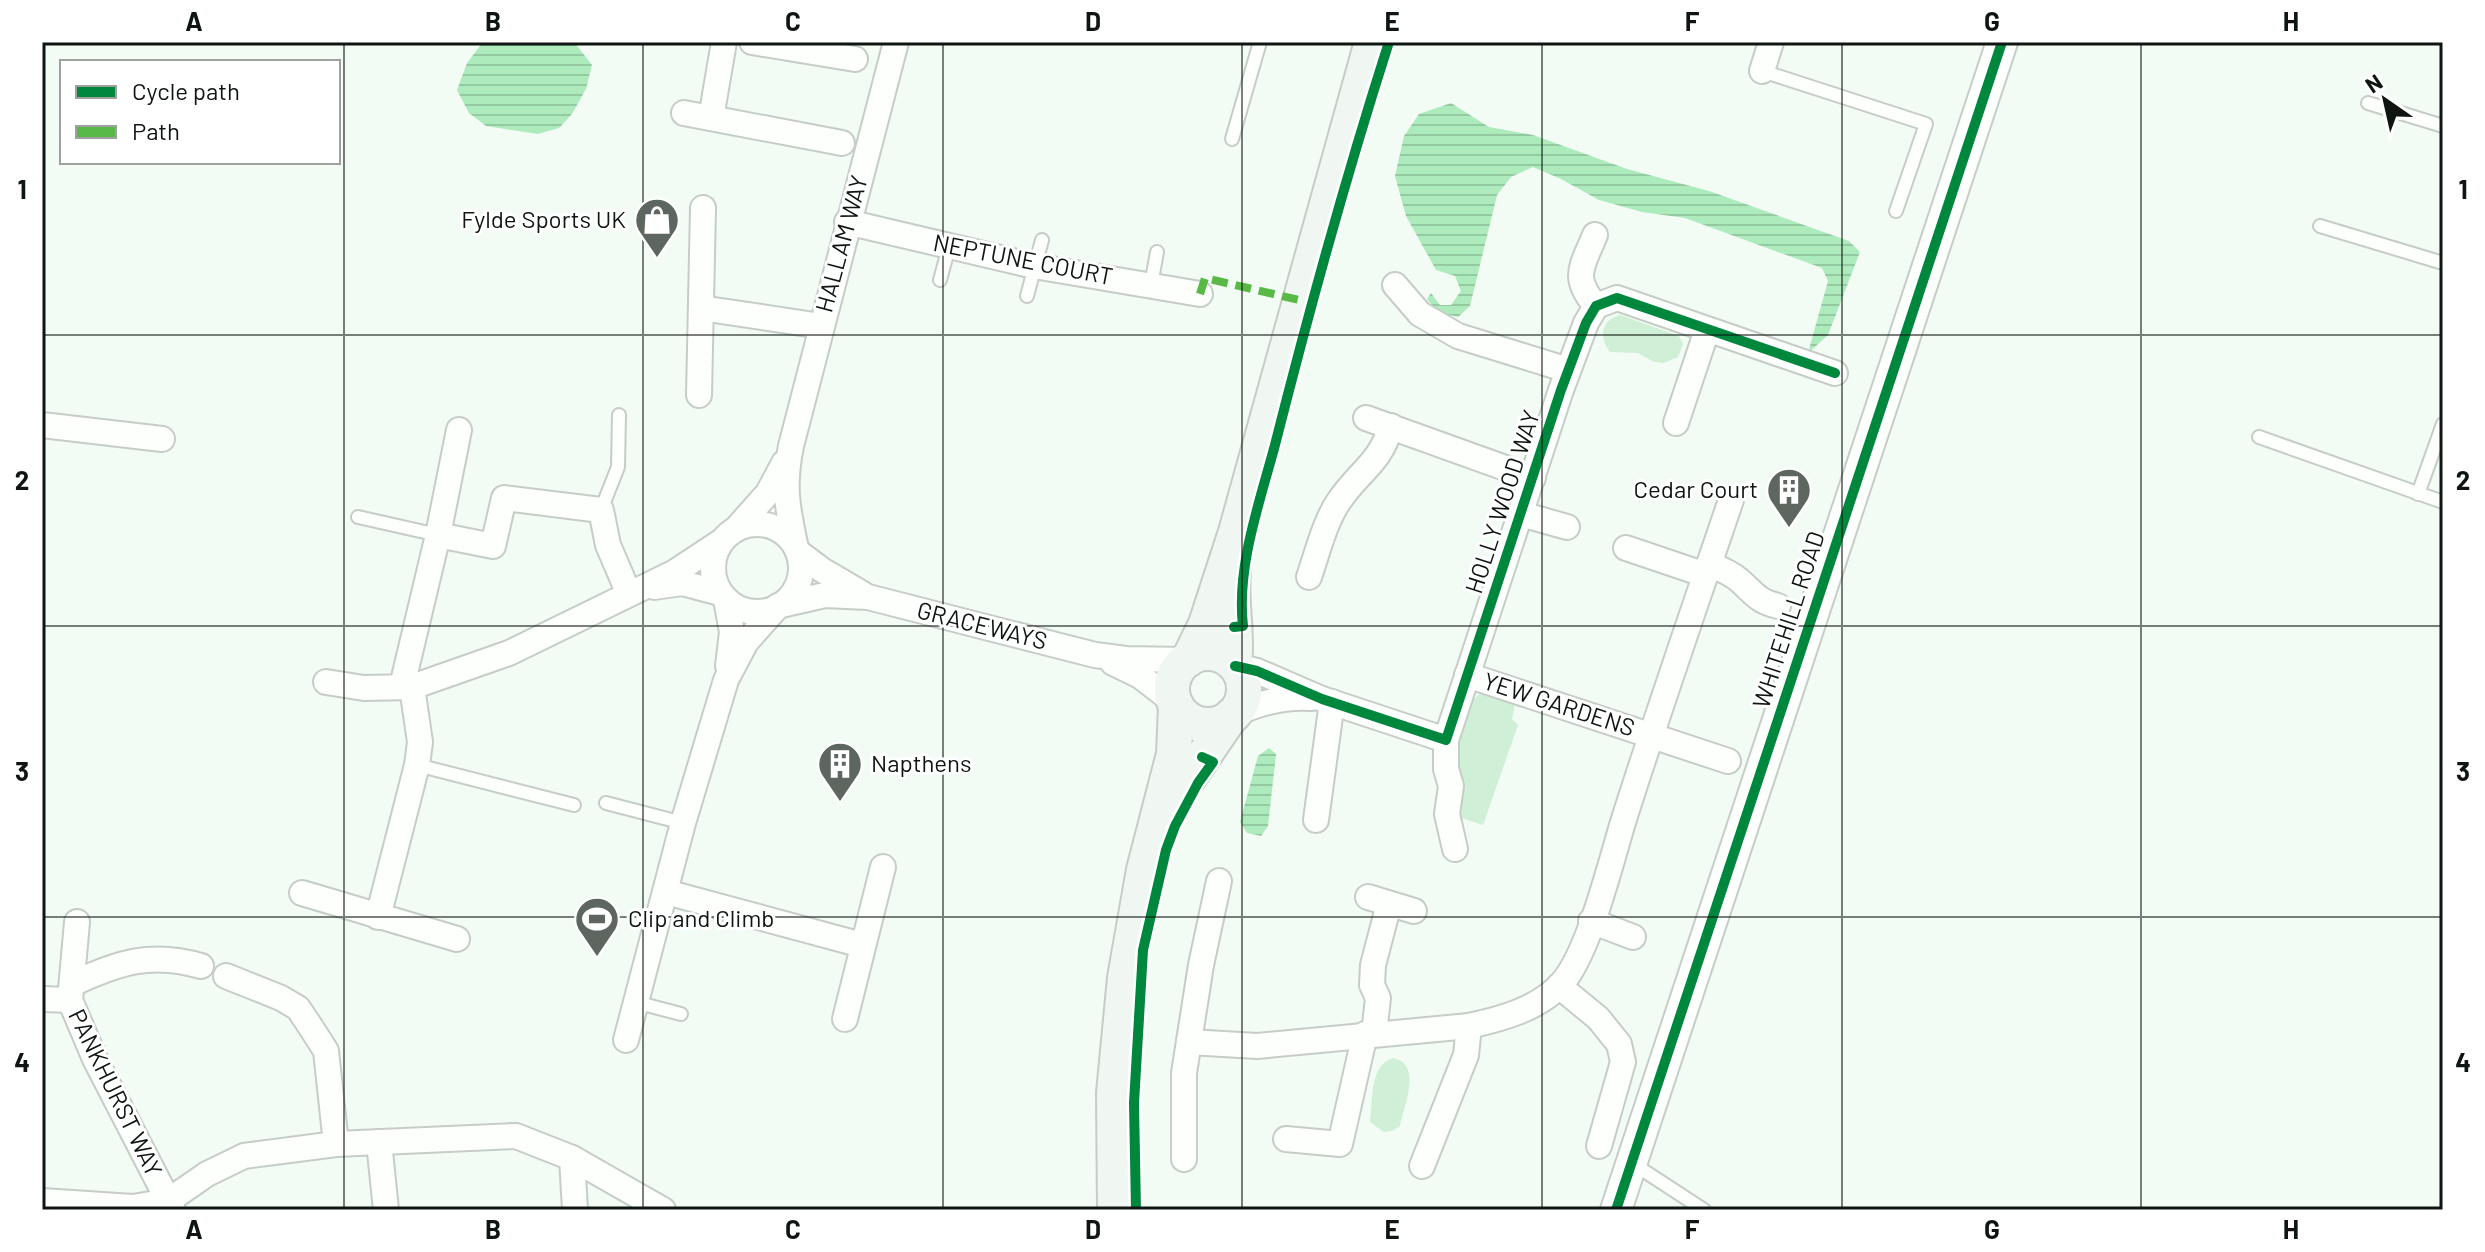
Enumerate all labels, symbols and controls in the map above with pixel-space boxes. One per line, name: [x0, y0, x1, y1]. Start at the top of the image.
text: A: [185, 5, 203, 36]
text: B: [485, 5, 501, 36]
text: C: [785, 5, 801, 36]
text: D: [1085, 5, 1101, 36]
text: E: [1384, 5, 1400, 36]
text: F: [1685, 5, 1700, 36]
text: G: [1984, 5, 2000, 36]
text: H: [2283, 5, 2299, 36]
legend: [60, 60, 340, 164]
north arrow: [2345, 60, 2425, 140]
text: N: [2360, 68, 2387, 97]
text: Cycle path: [132, 76, 240, 105]
text: Path: [132, 116, 180, 145]
street label: HALLAM WAY: [808, 172, 873, 315]
text: 1: [17, 173, 27, 204]
text: 1: [2458, 173, 2468, 204]
shop icon: Fylde Sports UK: [633, 196, 681, 259]
place label: Fylde Sports UK: [461, 204, 626, 233]
street label: NEPTUNE COURT: [931, 227, 1116, 290]
street label: HOLLY WOOD WAY: [1458, 406, 1545, 597]
text: 2: [15, 464, 29, 495]
text: 2: [2456, 464, 2470, 495]
building icon: Cedar Court: [1765, 466, 1813, 529]
place label: Cedar Court: [1633, 474, 1758, 503]
street label: WHITEHILL ROAD: [1745, 527, 1830, 712]
street label: GRACEWAYS: [914, 594, 1050, 655]
street label: YEW GARDENS: [1480, 665, 1639, 742]
building icon: Napthens: [816, 740, 864, 803]
place label: Napthens: [871, 748, 972, 777]
text: 3: [15, 755, 29, 786]
text: 3: [2456, 755, 2470, 786]
sports icon: Clip and Climb: [573, 895, 621, 958]
place label: Clip and Climb: [628, 903, 774, 932]
street label: PANKHURST WAY: [63, 1004, 169, 1181]
text: 4: [14, 1046, 30, 1077]
text: 4: [2455, 1046, 2471, 1077]
text: A: [185, 1213, 203, 1244]
text: B: [485, 1213, 501, 1244]
text: C: [785, 1213, 801, 1244]
text: D: [1085, 1213, 1101, 1244]
text: E: [1384, 1213, 1400, 1244]
text: F: [1685, 1213, 1700, 1244]
text: G: [1984, 1213, 2000, 1244]
text: H: [2283, 1213, 2299, 1244]

